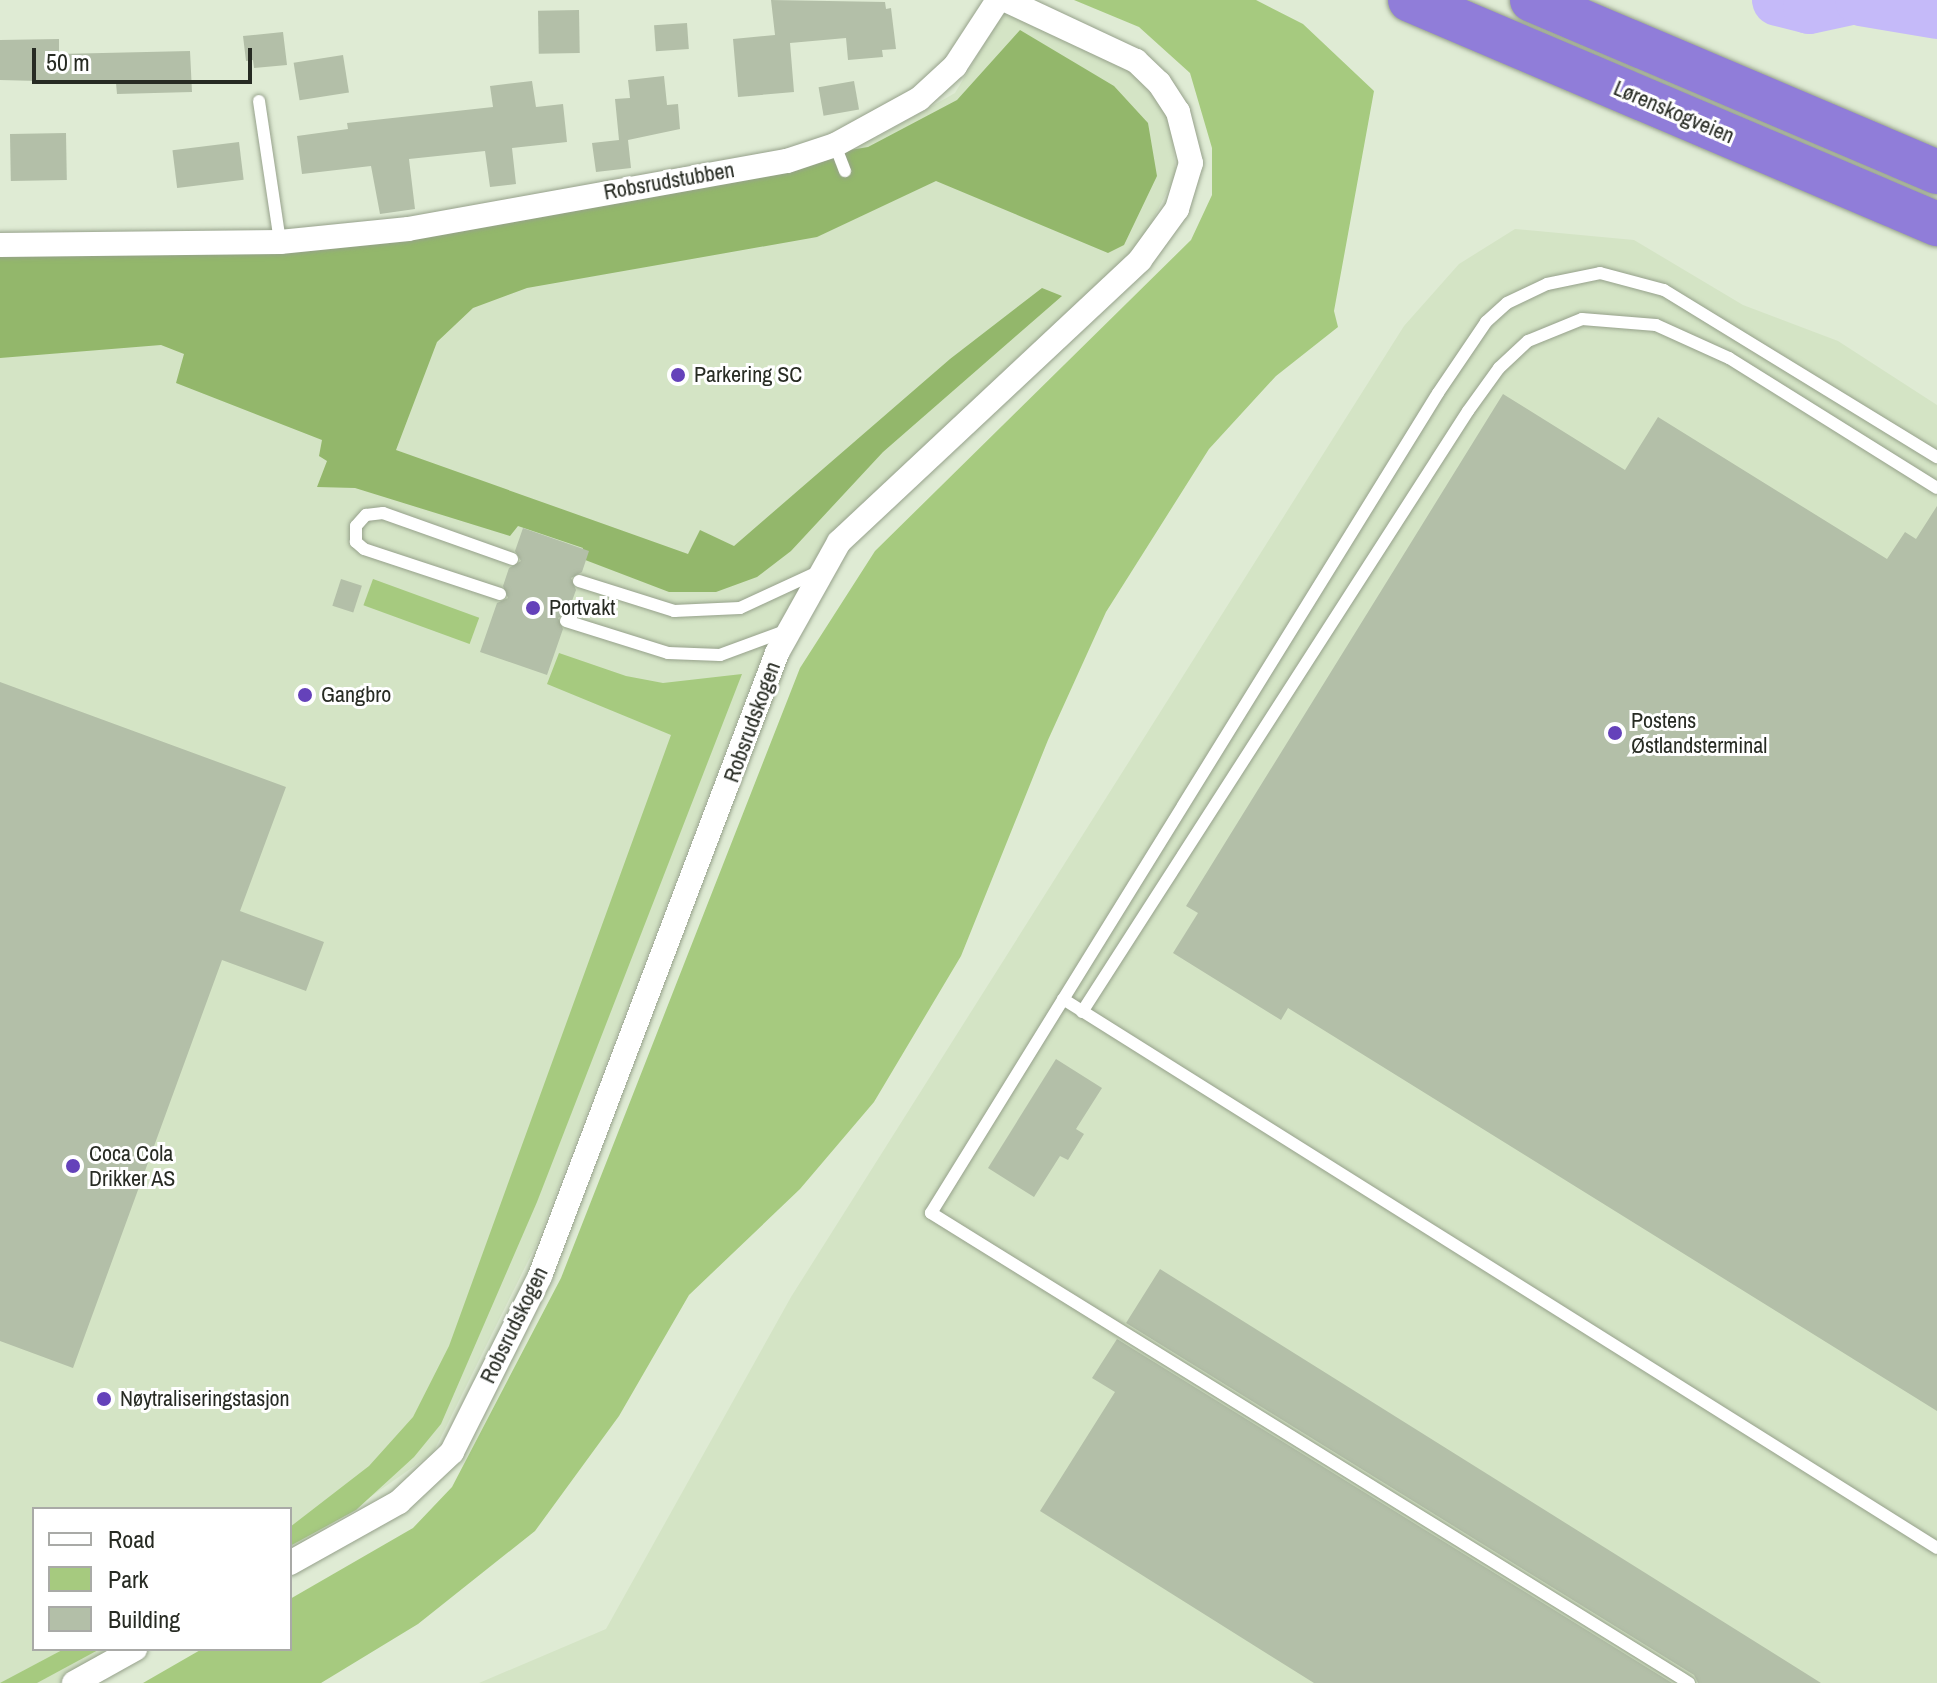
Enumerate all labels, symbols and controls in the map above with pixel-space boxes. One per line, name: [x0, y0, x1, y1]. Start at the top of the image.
scale bar: [36, 32, 256, 82]
text: 50 m: [46, 46, 90, 78]
street label: Lørenskogveien: [1610, 75, 1738, 149]
street label: Robsrudstubben: [602, 157, 736, 205]
place label: Parkering SC: [694, 362, 802, 388]
marker: Parkering SC: [669, 366, 687, 384]
place label: Portvakt: [549, 595, 615, 621]
marker: Portvakt: [524, 599, 542, 617]
street label: Robsrudskogen: [718, 658, 786, 786]
place label: Gangbro: [321, 682, 391, 708]
marker: Gangbro: [296, 686, 314, 704]
place label: Postens Østlandsterminal: [1631, 707, 1767, 758]
marker: Postens Østlandsterminal: [1606, 724, 1624, 742]
place label: Coca Cola Drikker AS: [89, 1140, 176, 1192]
marker: Coca Cola Drikker AS: [64, 1157, 82, 1175]
street label: Robsrudskogen: [474, 1262, 554, 1388]
place label: Nøytraliseringstasjon: [120, 1386, 289, 1412]
marker: Nøytraliseringstasjon: [95, 1390, 113, 1408]
legend: [32, 1507, 292, 1651]
text: Road: [108, 1523, 155, 1555]
text: Park: [108, 1563, 148, 1595]
text: Building: [108, 1603, 180, 1635]

